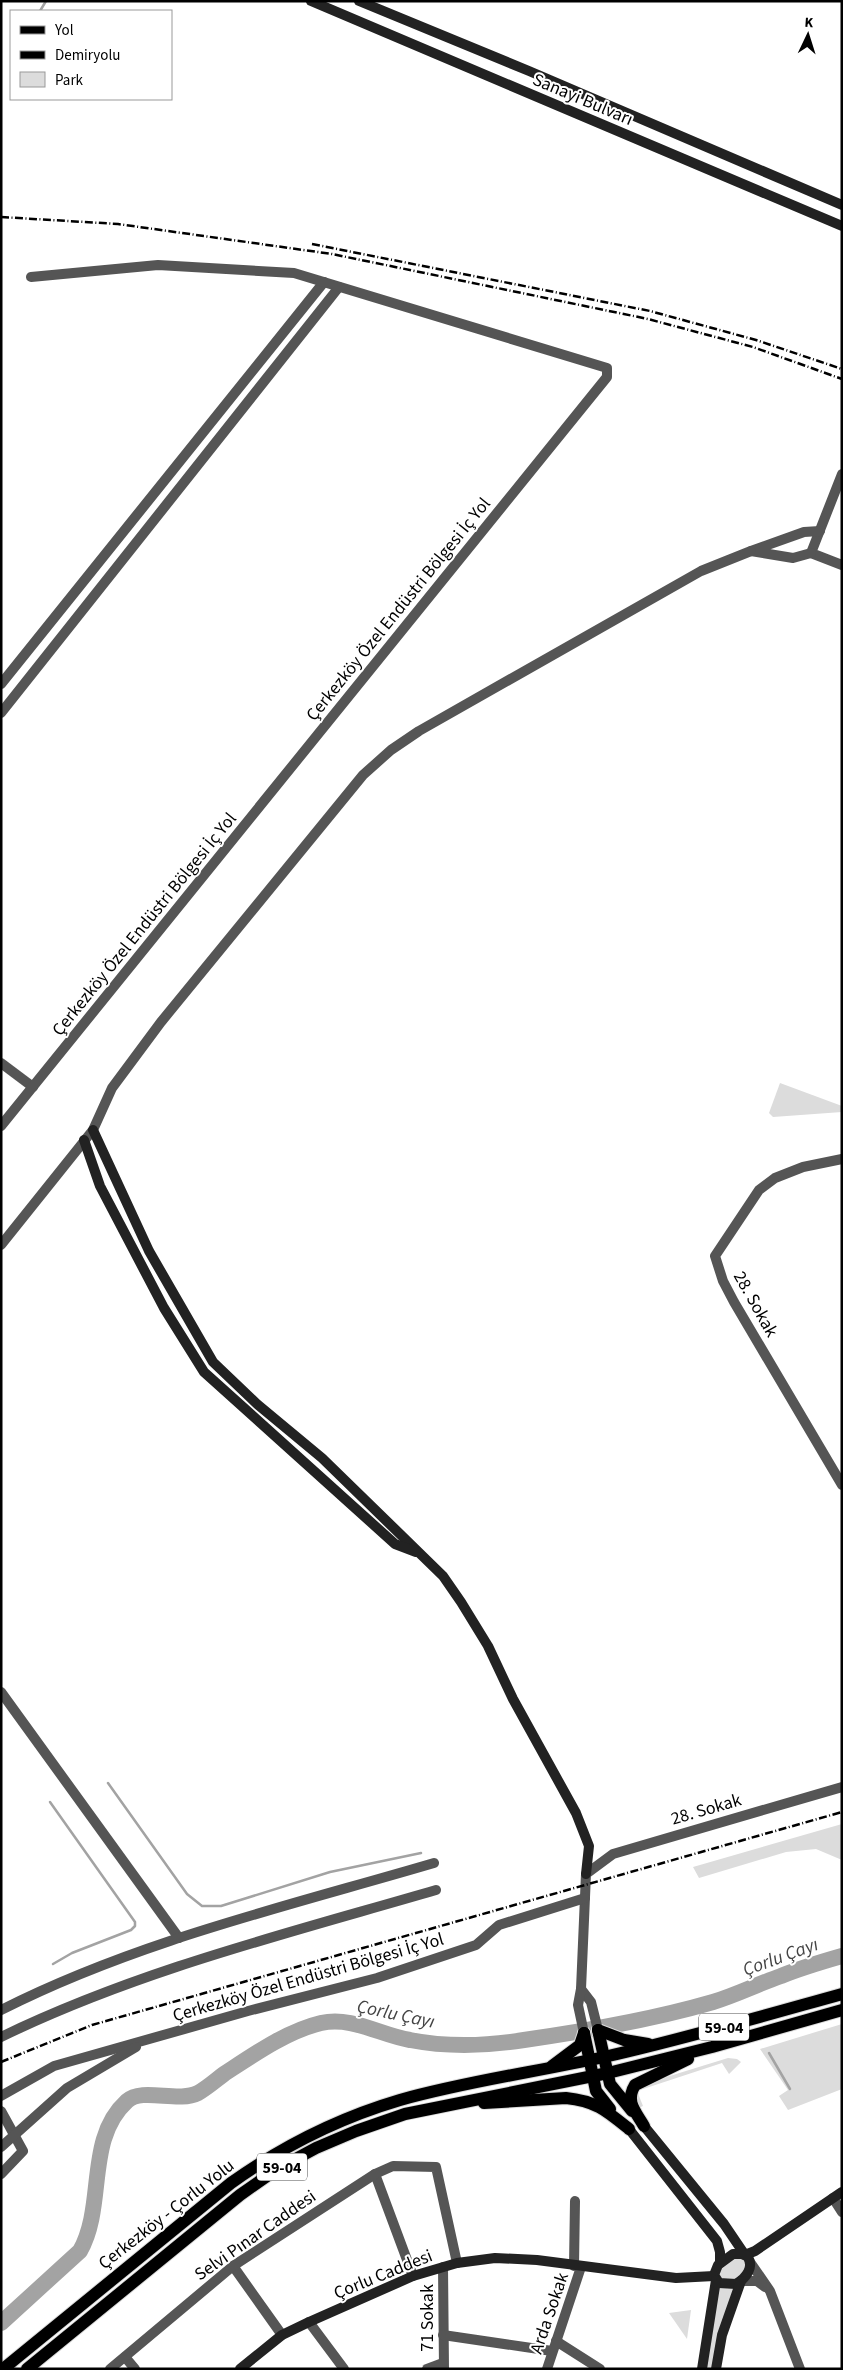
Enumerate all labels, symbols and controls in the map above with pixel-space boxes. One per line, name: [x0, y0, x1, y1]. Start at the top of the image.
legend: [10, 10, 172, 100]
north arrow: [783, 10, 833, 60]
text: K: [804, 13, 814, 33]
text: Yol: [54, 20, 74, 41]
text: Demiryolu: [55, 45, 120, 66]
street label: Sanayi Bulvarı: [529, 67, 637, 132]
text: Park: [55, 70, 84, 91]
street label: Çerkezköy Özel Endüstri Bölgesi İç Yol: [300, 492, 497, 726]
street label: Çerkezköy Özel Endüstri Bölgesi İç Yol: [46, 807, 243, 1041]
street label: 28. Sokak: [727, 1267, 784, 1342]
street label: 28. Sokak: [668, 1788, 744, 1831]
street label: Çerkezköy Özel Endüstri Bölgesi İç Yol: [170, 1927, 447, 2028]
water label: Çorlu Çayı: [739, 1931, 822, 1984]
water label: Çorlu Çayı: [354, 1993, 437, 2036]
road number: 59-04: [699, 2014, 749, 2040]
street label: Çerkezköy - Çorlu Yolu: [93, 2153, 240, 2275]
road number: 59-04: [257, 2154, 307, 2180]
street label: Selvi Pınar Caddesi: [189, 2184, 321, 2287]
street label: Çorlu Caddesi: [330, 2243, 436, 2306]
street label: Arda Sokak: [524, 2269, 575, 2357]
street label: 71 Sokak: [415, 2284, 440, 2352]

